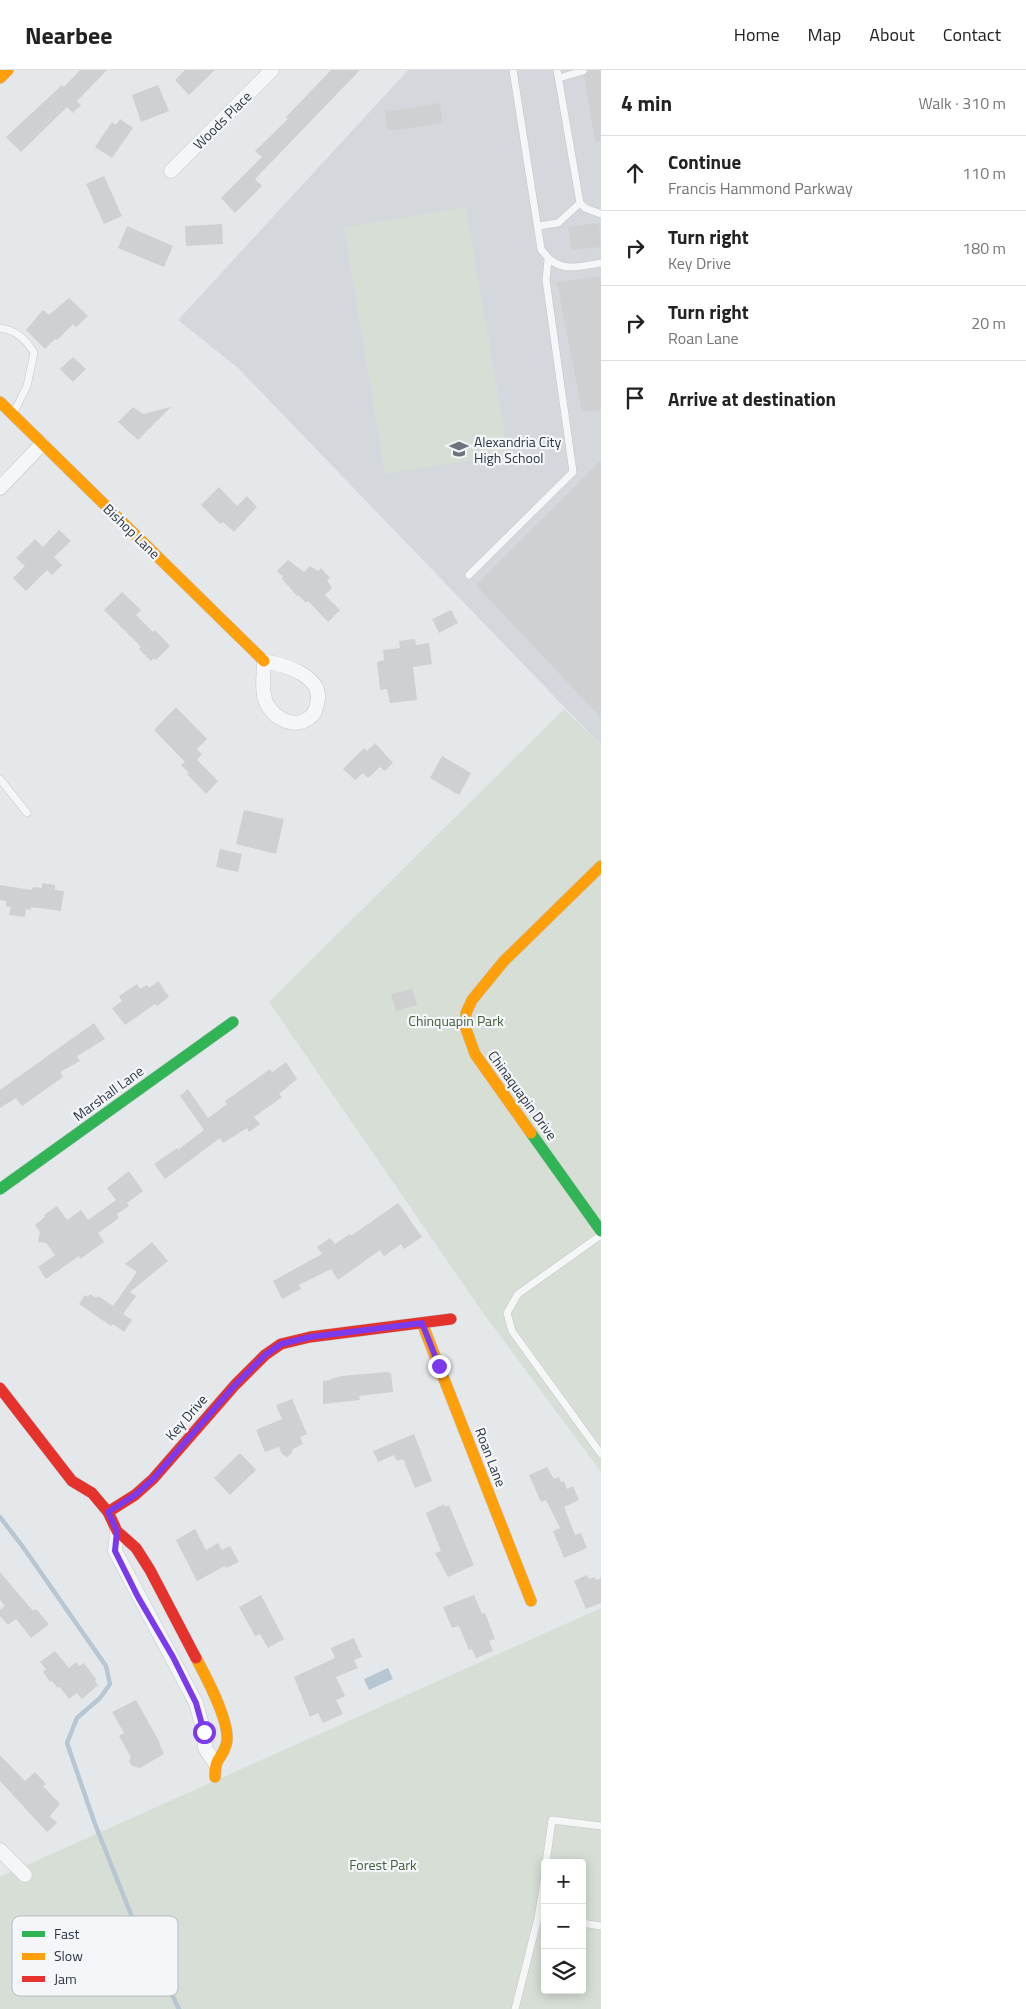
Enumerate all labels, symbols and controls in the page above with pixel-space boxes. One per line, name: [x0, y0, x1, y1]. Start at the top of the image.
text: Nearbee: [25, 17, 112, 53]
text: Home: [734, 21, 780, 48]
text: Map: [808, 21, 841, 48]
text: About: [869, 21, 915, 48]
text: Contact: [943, 21, 1001, 48]
street label: Woods Place: [188, 86, 256, 154]
text: 4 min: [621, 87, 672, 119]
text: Walk · 310 m: [918, 91, 1006, 115]
text: Continue: [668, 147, 741, 176]
icon: ahead: [621, 159, 649, 187]
text: 110 m: [962, 161, 1006, 185]
text: Francis Hammond Parkway: [668, 176, 853, 200]
text: Turn right: [668, 222, 749, 251]
icon: right: [621, 234, 649, 262]
text: 180 m: [962, 236, 1006, 260]
text: Key Drive: [668, 251, 731, 275]
text: Turn right: [668, 297, 749, 326]
icon: right: [621, 309, 649, 337]
text: 20 m: [971, 311, 1006, 335]
text: Roan Lane: [668, 326, 739, 350]
icon: arrive: [621, 384, 649, 412]
text: Arrive at destination: [668, 384, 836, 413]
place label: Alexandria City High School: [474, 431, 561, 468]
school or university icon: Alexandria City High School: [448, 438, 470, 460]
street label: Bishop Lane: [99, 498, 165, 564]
park label: Chinquapin Park: [408, 1010, 504, 1031]
street label: Chinaquapin Drive: [483, 1046, 563, 1144]
street label: Marshall Lane: [68, 1060, 148, 1126]
route end: [428, 1355, 451, 1378]
street label: Key Drive: [160, 1389, 212, 1445]
street label: Roan Lane: [470, 1424, 512, 1490]
route start: [193, 1721, 216, 1744]
park label: Forest Park: [349, 1854, 417, 1875]
map controls: [541, 1859, 586, 1994]
button: +: [541, 1859, 586, 1904]
button: −: [541, 1904, 586, 1949]
legend: [12, 1916, 178, 1996]
text: Fast: [54, 1923, 79, 1944]
text: Slow: [54, 1945, 83, 1966]
button: layers: [541, 1949, 586, 1994]
text: Jam: [54, 1968, 77, 1989]

